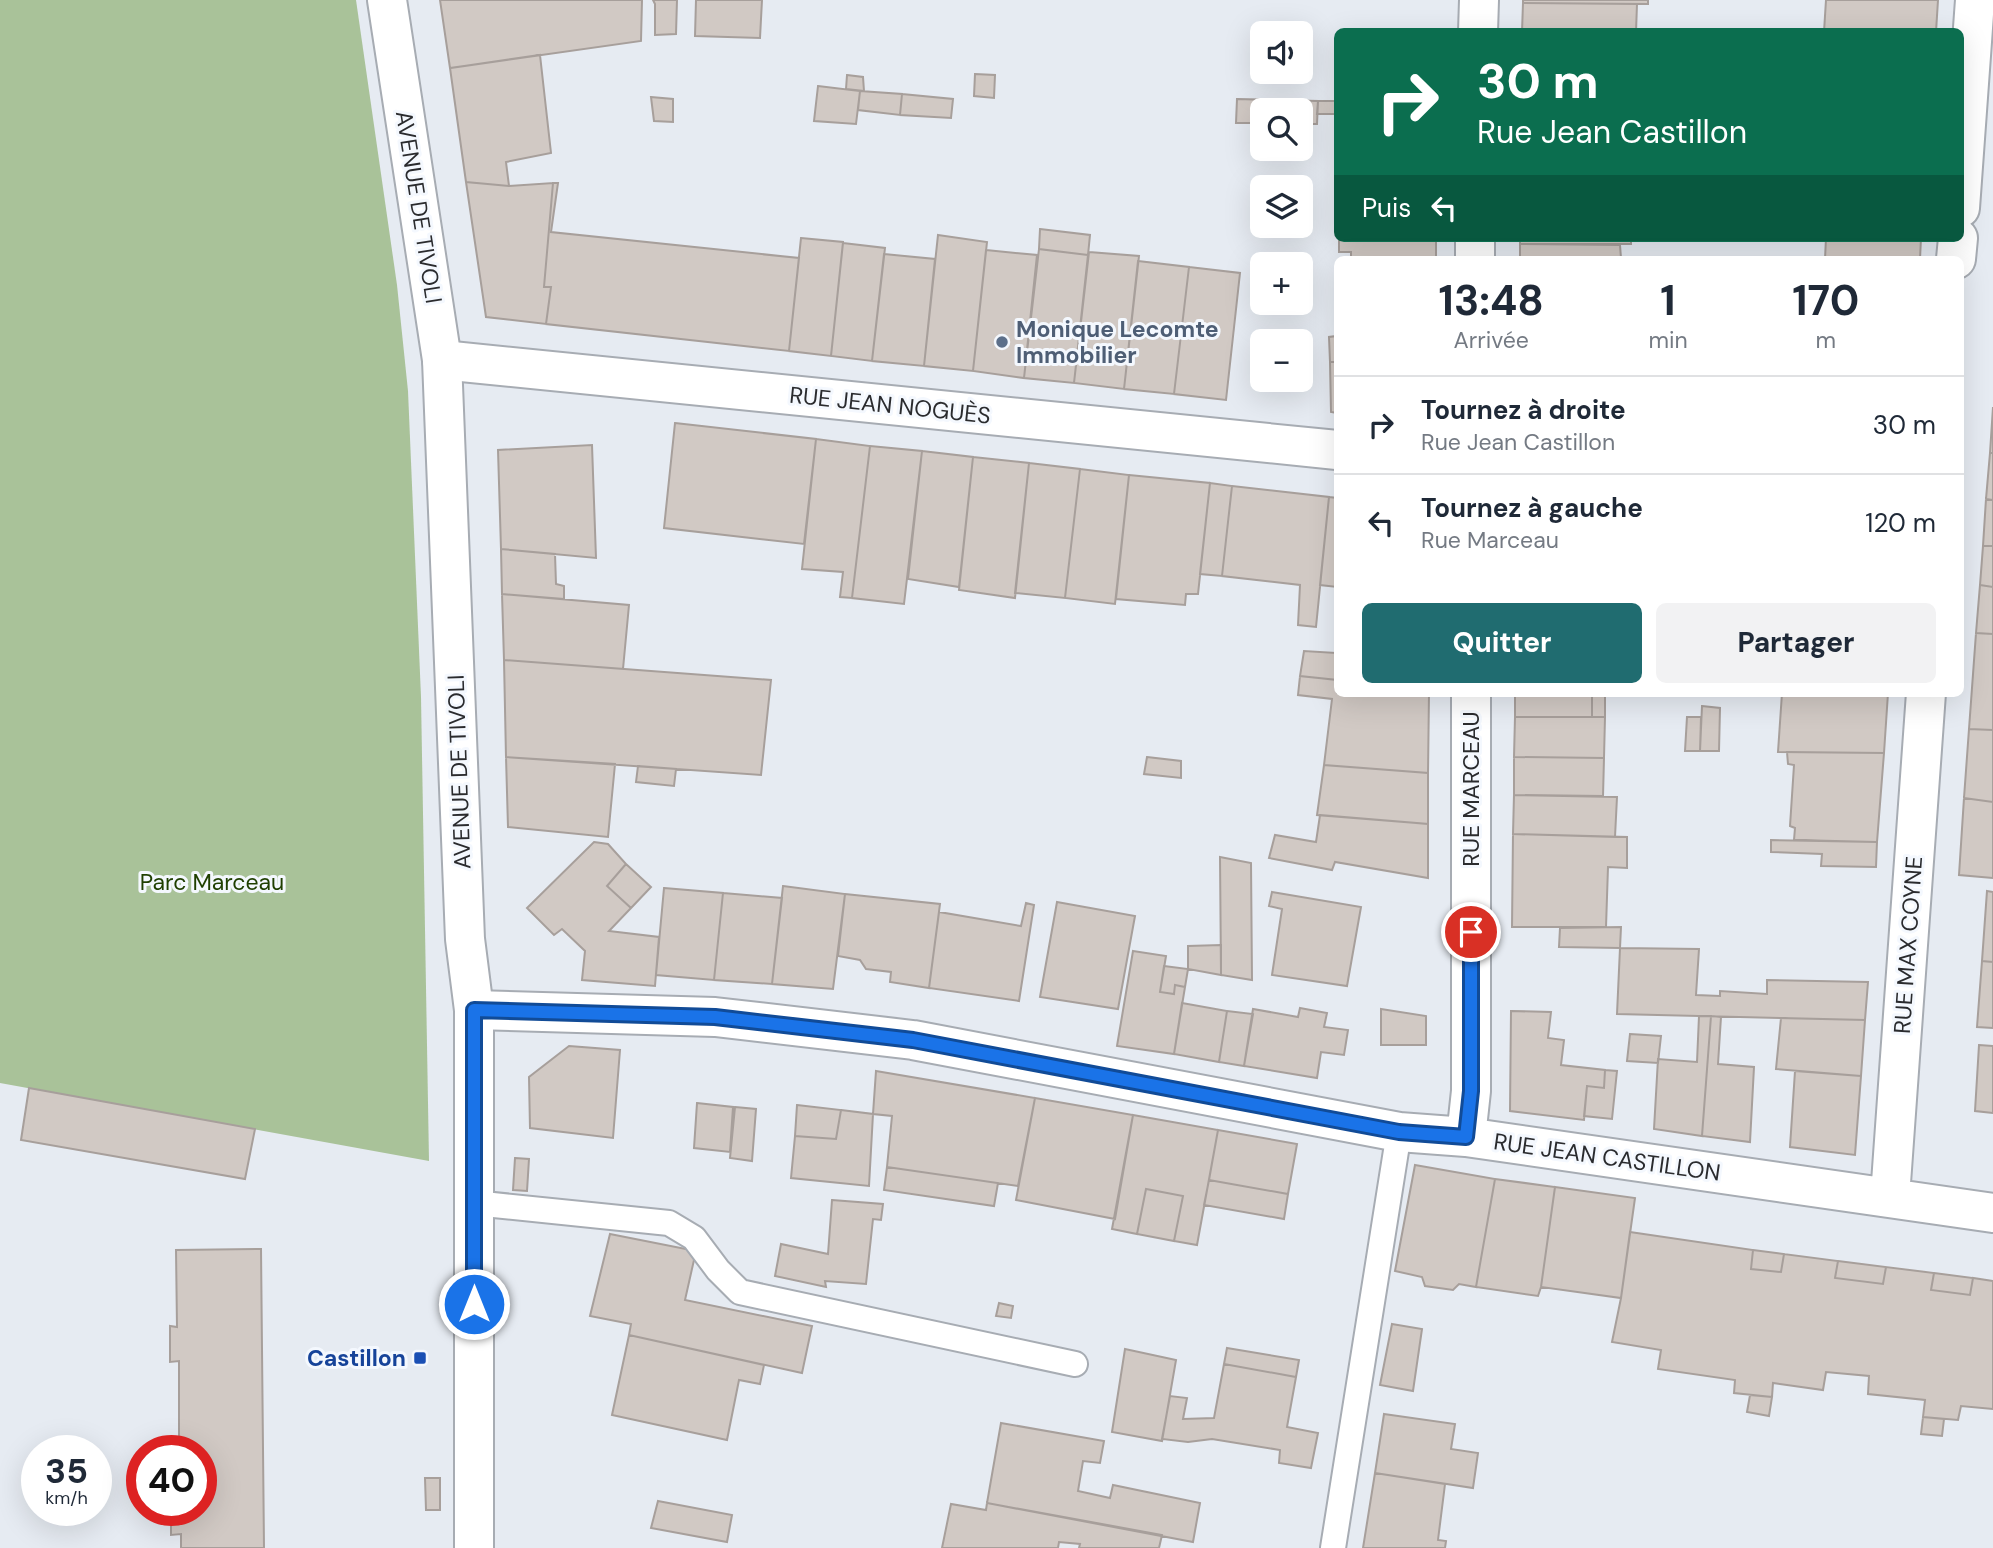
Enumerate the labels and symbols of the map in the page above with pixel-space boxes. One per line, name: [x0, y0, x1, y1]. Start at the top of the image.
street label: AVENUE DE TIVOLI: [389, 108, 449, 306]
place label: Monique Lecomte Immobilier: [1016, 314, 1219, 370]
marker: Monique Lecomte Immobilier: [994, 334, 1010, 350]
street label: RUE JEAN NOGUÈS: [788, 380, 992, 430]
street label: AVENUE DE TIVOLI: [441, 674, 477, 870]
street label: RUE MARCEAU: [1456, 711, 1486, 867]
street label: RUE MAX COYNE: [1887, 855, 1929, 1035]
park label: Parc Marceau: [140, 867, 284, 897]
pin: [1441, 902, 1501, 962]
street label: RUE JEAN CASTILLON: [1492, 1126, 1722, 1188]
position arrow: [437, 1267, 511, 1341]
place label: Castillon: [307, 1343, 406, 1373]
marker: Castillon: [412, 1350, 428, 1366]
speed limit sign: 40: [126, 1435, 217, 1526]

